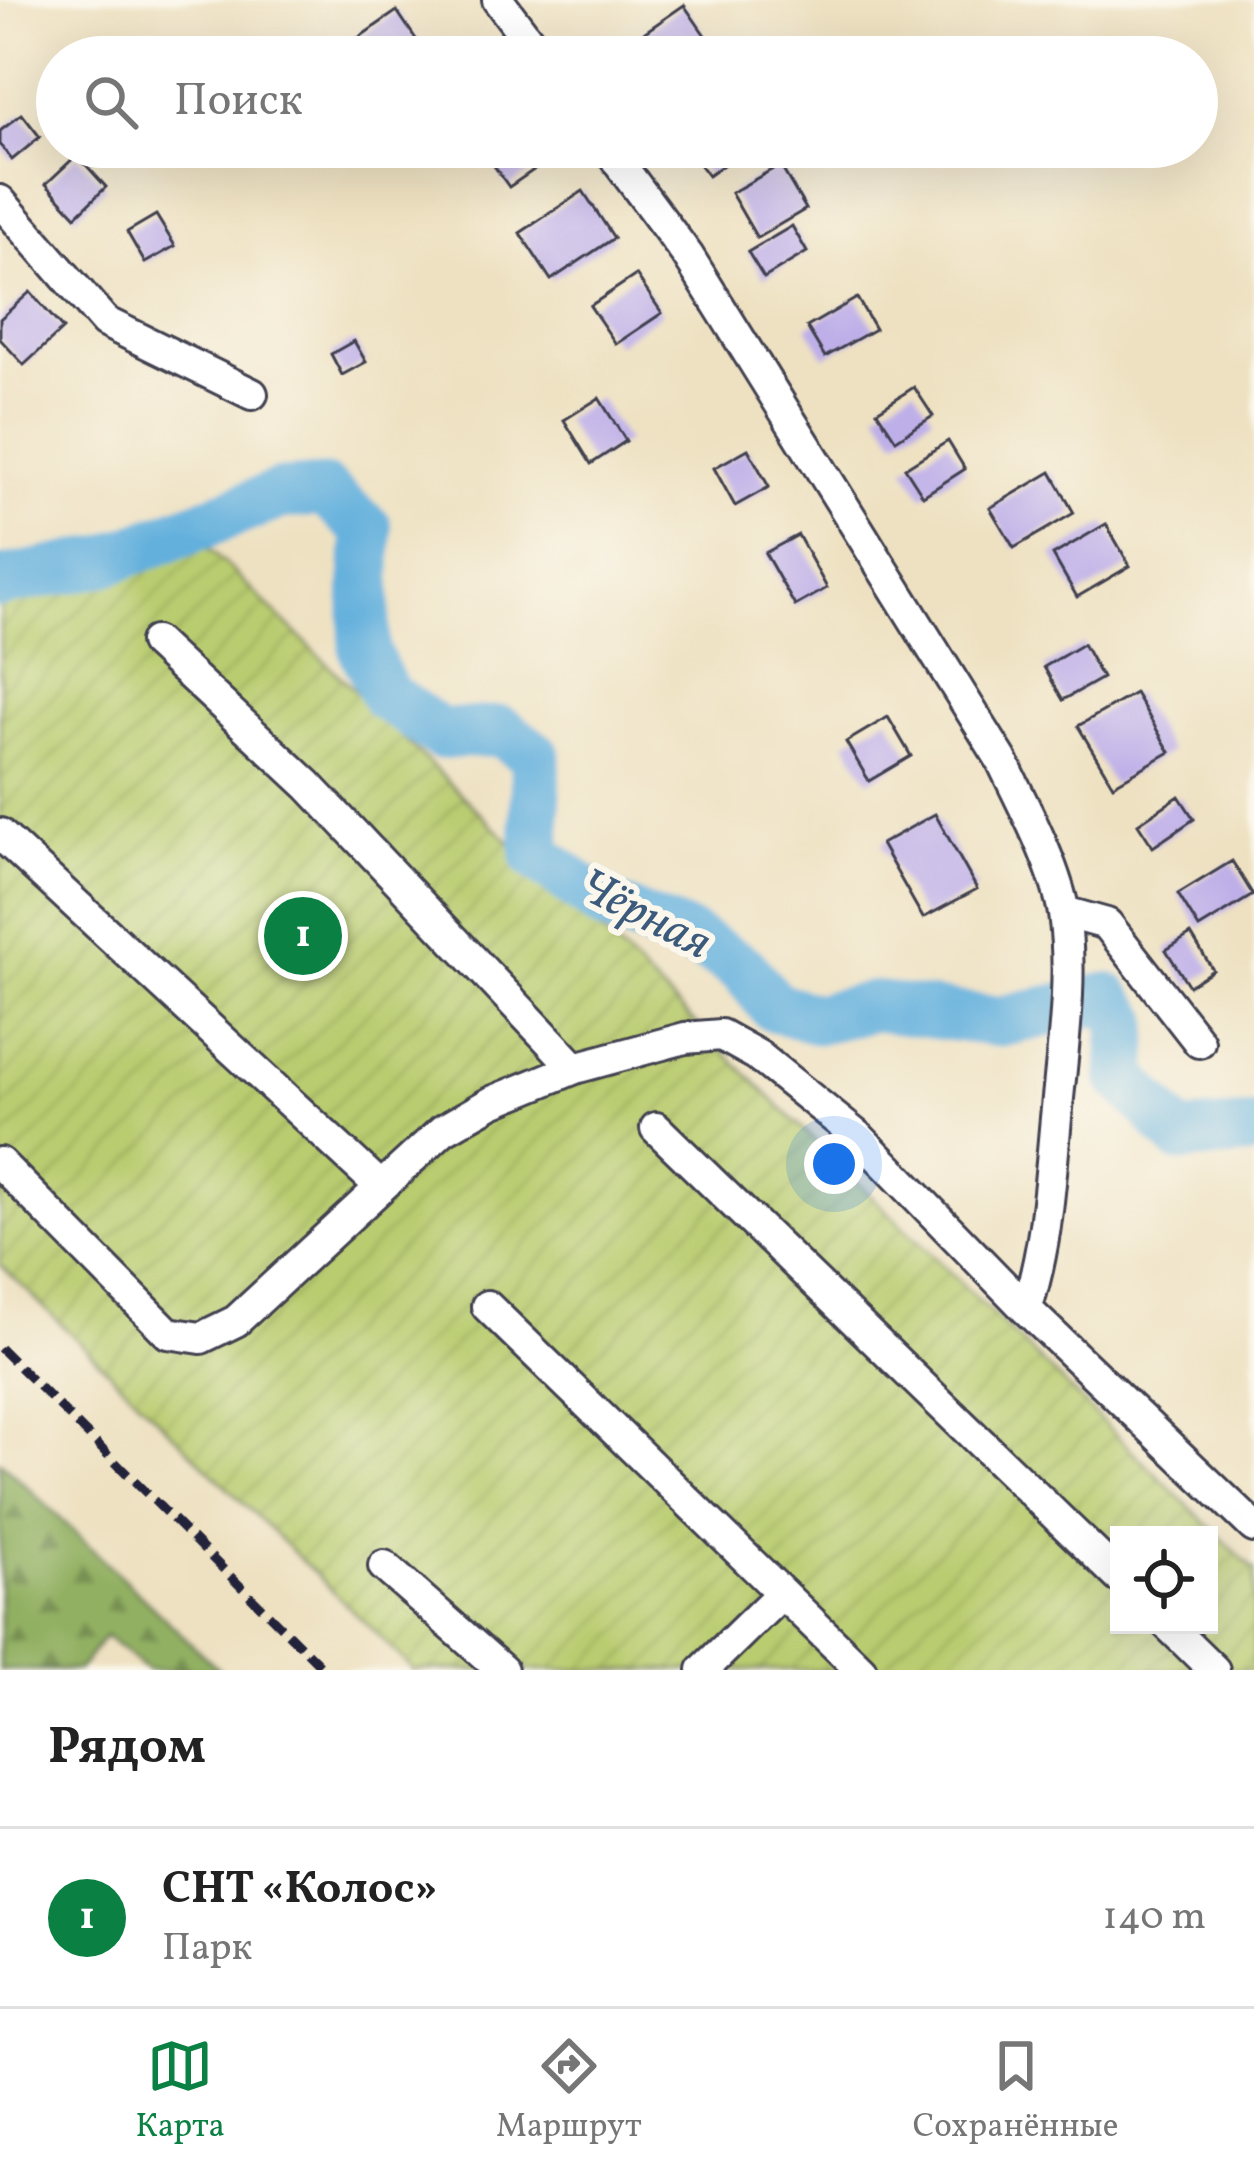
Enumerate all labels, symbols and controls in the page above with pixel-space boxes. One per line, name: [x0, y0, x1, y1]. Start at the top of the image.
search box: [36, 36, 1218, 168]
icon: search: [78, 69, 144, 135]
text: Поиск: [174, 71, 303, 134]
water label: Чёрная: [566, 854, 722, 978]
pin: 1: [264, 891, 342, 981]
your location: [804, 1134, 864, 1194]
map controls: [1110, 1526, 1218, 1634]
button: locate: [1110, 1526, 1218, 1634]
text: Рядом: [48, 1713, 206, 1784]
text: СНТ «Колос»: [162, 1859, 438, 1922]
text: 1: [79, 1891, 95, 1945]
text: 140 m: [1103, 1891, 1206, 1945]
text: Парк: [162, 1922, 252, 1976]
tab: Карта: [135, 2033, 225, 2151]
tab: Маршрут: [496, 2033, 642, 2151]
tab: Сохранённые: [913, 2033, 1118, 2151]

